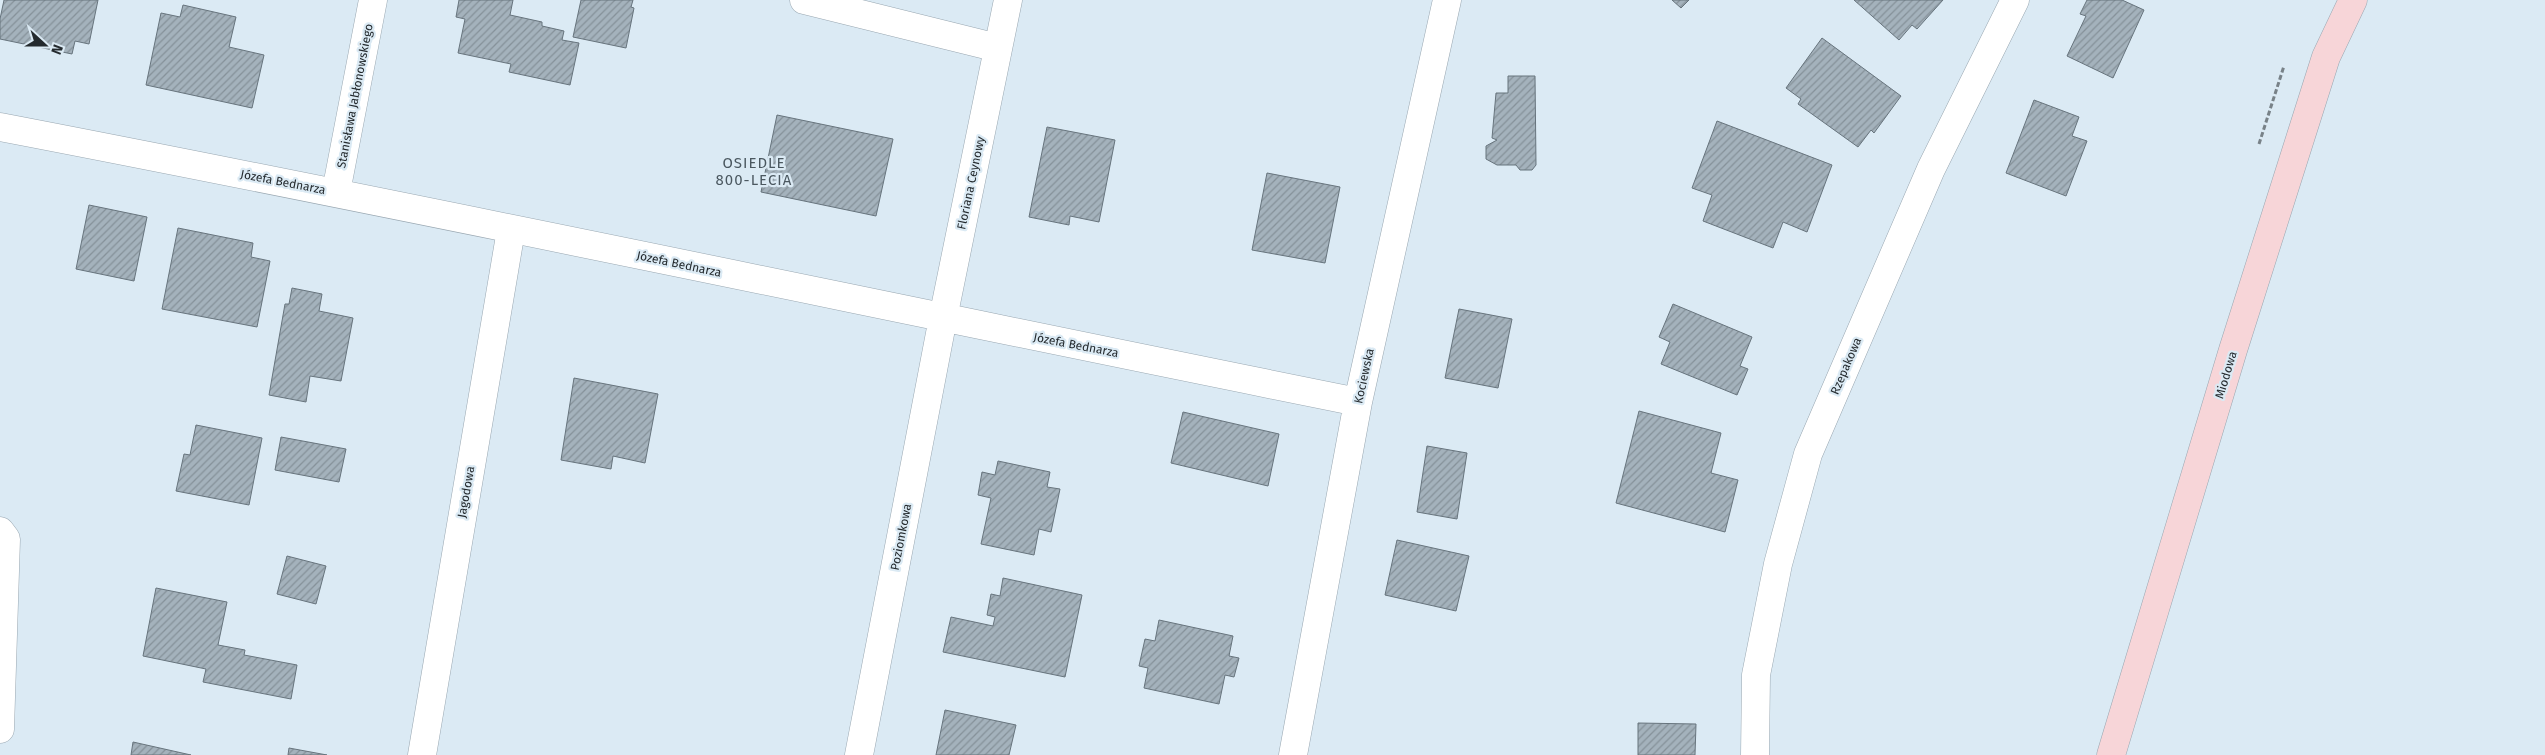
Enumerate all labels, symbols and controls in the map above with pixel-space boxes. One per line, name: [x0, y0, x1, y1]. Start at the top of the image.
north arrow: [20, 20, 70, 70]
street label: Stanisława Jabłonowskiego: [334, 23, 376, 169]
text: N: [47, 42, 66, 57]
street label: Floriana Ceynowy: [954, 135, 988, 231]
district label: OSIEDLE 800-LECIA: [716, 154, 792, 189]
street label: Józefa Bednarza: [239, 167, 327, 197]
street label: Józefa Bednarza: [635, 248, 723, 280]
street label: Józefa Bednarza: [1032, 330, 1120, 360]
street label: Rzepakowa: [1828, 335, 1864, 397]
street label: Kociewska: [1351, 347, 1377, 405]
street label: Miodowa: [2212, 350, 2240, 400]
street label: Jagodowa: [455, 465, 477, 519]
street label: Poziomkowa: [888, 503, 914, 571]

